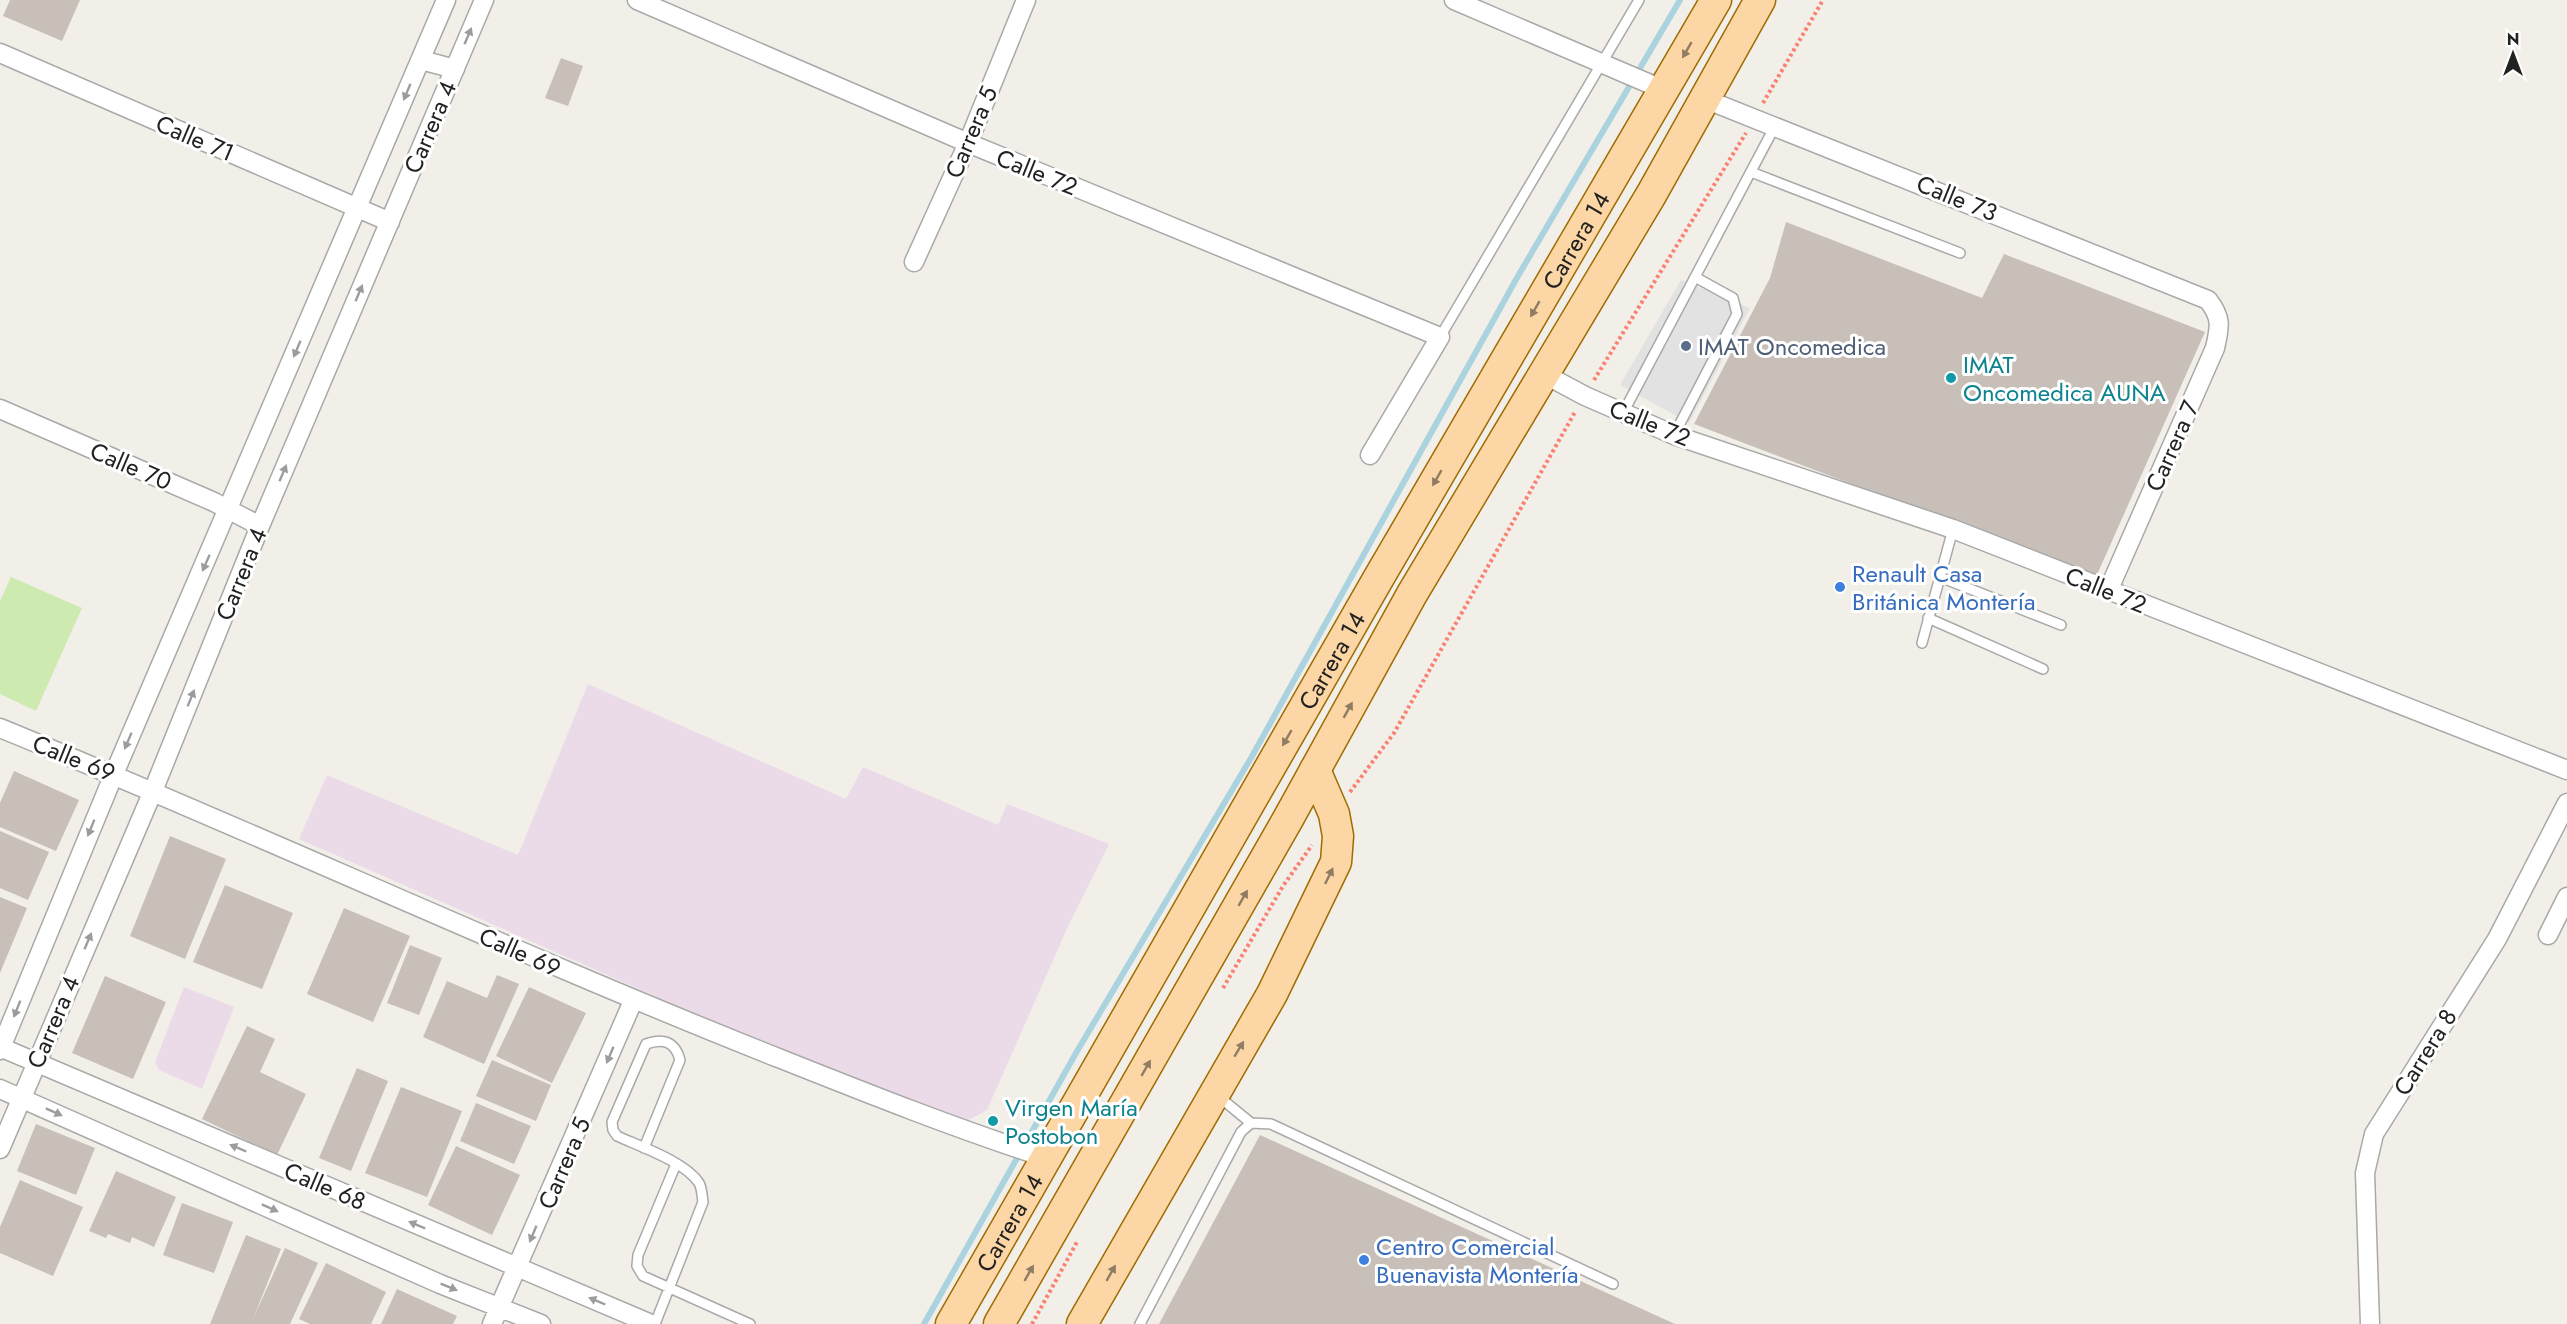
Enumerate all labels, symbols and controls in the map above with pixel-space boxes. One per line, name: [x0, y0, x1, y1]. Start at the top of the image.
north arrow: [2483, 24, 2543, 84]
one-way arrow: [464, 28, 473, 45]
text: N: [2507, 28, 2519, 51]
one-way arrow: [1682, 42, 1692, 59]
street label: Carrera 4: [395, 75, 465, 179]
street label: Carrera 5: [936, 81, 1006, 183]
one-way arrow: [402, 84, 411, 101]
street label: Calle 71: [150, 106, 240, 170]
street label: Calle 72: [991, 140, 1083, 204]
street label: Calle 73: [1911, 166, 2003, 230]
street label: Carrera 14: [1533, 185, 1618, 296]
one-way arrow: [355, 285, 364, 302]
one-way arrow: [1531, 301, 1541, 318]
place label: IMAT Oncomedica: [1698, 329, 1886, 364]
marker: IMAT Oncomedica: [1679, 339, 1693, 353]
one-way arrow: [292, 340, 301, 358]
place label: IMAT Oncomedica AUNA: [1963, 347, 2166, 410]
marker: IMAT Oncomedica AUNA: [1944, 371, 1958, 385]
street label: Calle 72: [1604, 391, 1696, 455]
street label: Carrera 7: [2136, 395, 2208, 497]
street label: Calle 70: [85, 433, 177, 499]
one-way arrow: [278, 463, 288, 481]
one-way arrow: [1432, 470, 1442, 487]
street label: Carrera 4: [207, 522, 275, 626]
one-way arrow: [201, 554, 211, 572]
place label: Renault Casa Británica Montería: [1852, 556, 2036, 619]
street label: Calle 72: [2060, 558, 2152, 622]
marker: Renault Casa Británica Montería: [1833, 580, 1847, 594]
street label: Carrera 14: [1289, 605, 1374, 716]
one-way arrow: [186, 688, 196, 706]
one-way arrow: [1343, 701, 1353, 718]
street label: Calle 69: [27, 726, 121, 790]
one-way arrow: [1282, 730, 1293, 746]
one-way arrow: [123, 733, 133, 751]
one-way arrow: [86, 820, 96, 838]
one-way arrow: [1324, 868, 1333, 885]
one-way arrow: [1238, 890, 1248, 907]
street label: Calle 69: [473, 918, 567, 986]
one-way arrow: [84, 932, 93, 949]
street label: Carrera 4: [18, 970, 88, 1074]
one-way arrow: [12, 1000, 22, 1018]
street label: Carrera 8: [2385, 1002, 2465, 1102]
one-way arrow: [1234, 1041, 1245, 1057]
one-way arrow: [605, 1046, 615, 1064]
one-way arrow: [1141, 1060, 1152, 1076]
place label: Virgen María Postobon: [1005, 1090, 1138, 1153]
one-way arrow: [45, 1108, 62, 1117]
street label: Carrera 5: [529, 1112, 599, 1214]
marker: Virgen María Postobon: [986, 1114, 1000, 1128]
one-way arrow: [229, 1143, 247, 1152]
street label: Calle 68: [279, 1153, 371, 1219]
street label: Carrera 14: [967, 1167, 1051, 1278]
one-way arrow: [262, 1204, 279, 1213]
one-way arrow: [408, 1220, 426, 1230]
one-way arrow: [528, 1225, 538, 1243]
place label: Centro Comercial Buenavista Montería: [1376, 1229, 1579, 1292]
marker: Centro Comercial Buenavista Montería: [1357, 1253, 1371, 1267]
one-way arrow: [1106, 1264, 1116, 1281]
one-way arrow: [1023, 1265, 1034, 1281]
one-way arrow: [440, 1283, 458, 1292]
one-way arrow: [587, 1296, 605, 1306]

